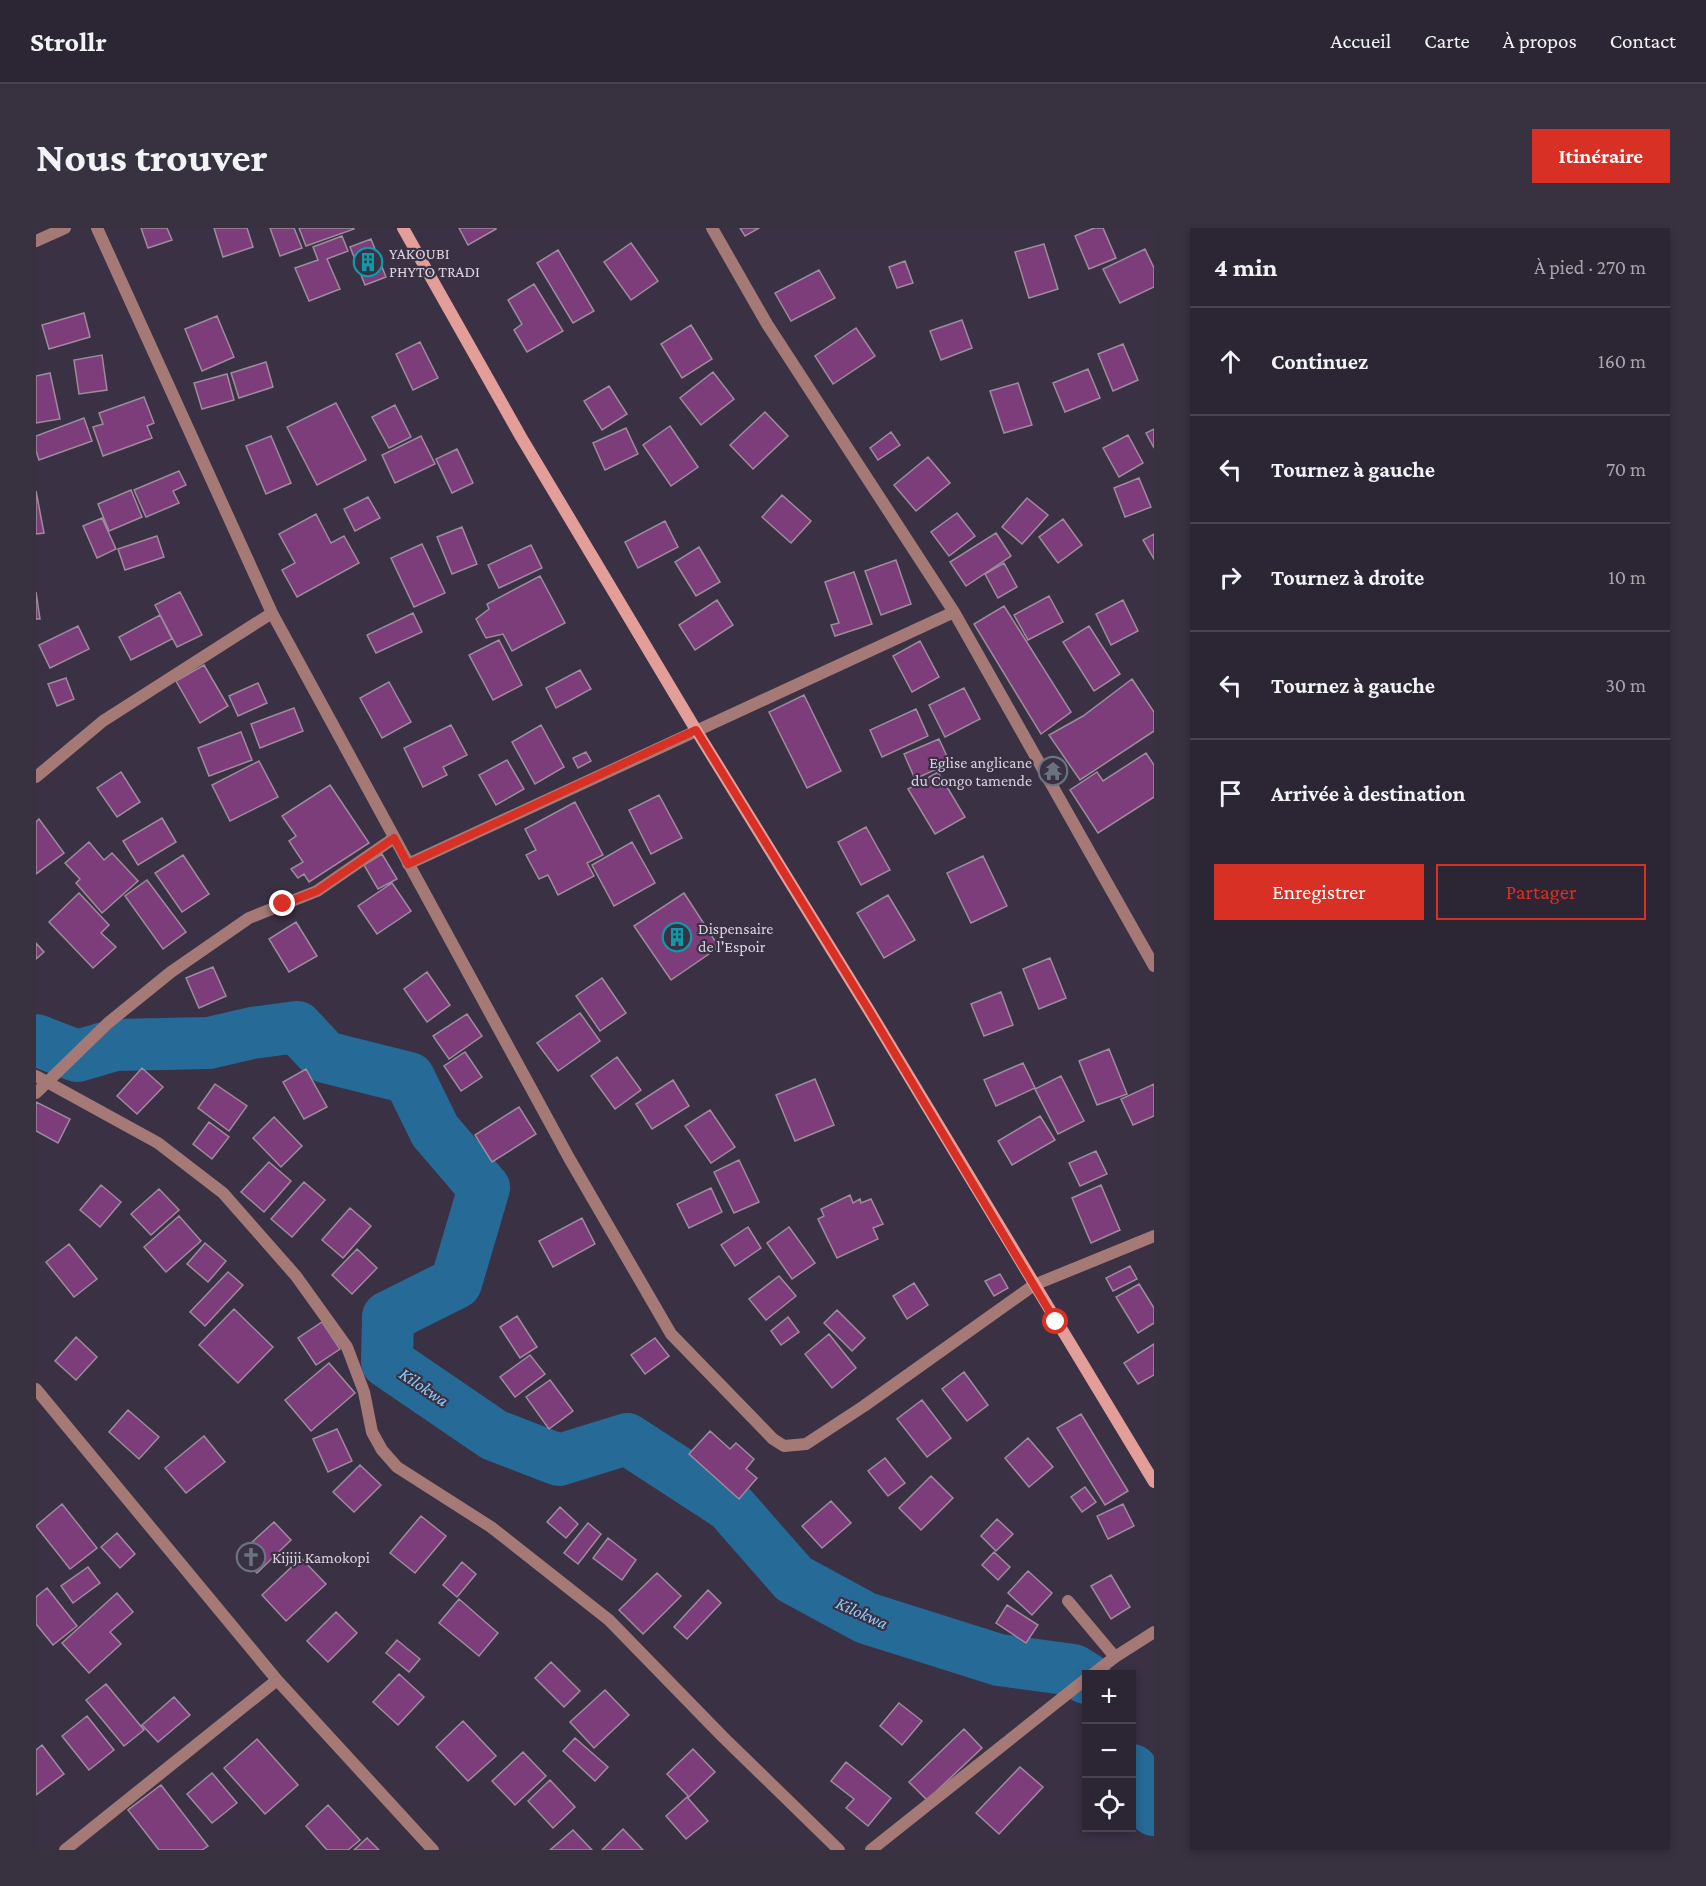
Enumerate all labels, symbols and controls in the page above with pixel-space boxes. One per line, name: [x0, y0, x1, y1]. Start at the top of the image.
text: Strollr: [30, 26, 107, 57]
text: Accueil: [1331, 29, 1391, 53]
text: Carte: [1424, 29, 1470, 53]
text: À propos: [1503, 29, 1577, 53]
text: Contact: [1610, 29, 1676, 53]
button: Itinéraire: [1532, 129, 1670, 183]
text: Nous trouver: [36, 133, 268, 180]
place label: YAKOUBI PHYTO TRADI: [389, 245, 480, 280]
building icon: YAKOUBI PHYTO TRADI: [352, 246, 384, 278]
text: 4 min: [1214, 253, 1278, 282]
text: À pied · 270 m: [1534, 256, 1646, 278]
icon: ahead: [1214, 345, 1247, 378]
text: Continuez: [1271, 349, 1368, 374]
text: 160 m: [1598, 350, 1646, 372]
icon: left: [1214, 453, 1247, 486]
text: Tournez à gauche: [1271, 457, 1435, 482]
text: 70 m: [1606, 458, 1646, 480]
icon: right: [1214, 561, 1247, 594]
text: Tournez à droite: [1271, 565, 1424, 590]
text: 10 m: [1608, 566, 1646, 588]
icon: left: [1214, 669, 1247, 702]
text: Tournez à gauche: [1271, 673, 1435, 698]
text: 30 m: [1605, 674, 1646, 696]
place label: Eglise anglicane du Congo tamende: [911, 754, 1032, 790]
temple icon: Eglise anglicane du Congo tamende: [1037, 755, 1069, 787]
icon: arrive: [1214, 777, 1247, 810]
text: Arrivée à destination: [1271, 781, 1465, 806]
button: Enregistrer: [1214, 864, 1424, 920]
button: Partager: [1436, 864, 1646, 920]
route end: [269, 890, 295, 916]
place label: Dispensaire de l'Espoir: [698, 920, 773, 956]
building icon: Dispensaire de l'Espoir: [661, 921, 693, 953]
route start: [1042, 1308, 1068, 1334]
water label: Kilokwa: [396, 1363, 453, 1411]
church icon: Kijiji Kamokopi: [235, 1541, 267, 1573]
place label: Kijiji Kamokopi: [272, 1549, 370, 1567]
water label: Kilokwa: [833, 1593, 892, 1633]
map controls: [1082, 1670, 1136, 1832]
button: +: [1082, 1670, 1136, 1724]
button: −: [1082, 1724, 1136, 1778]
button: locate: [1082, 1778, 1136, 1832]

